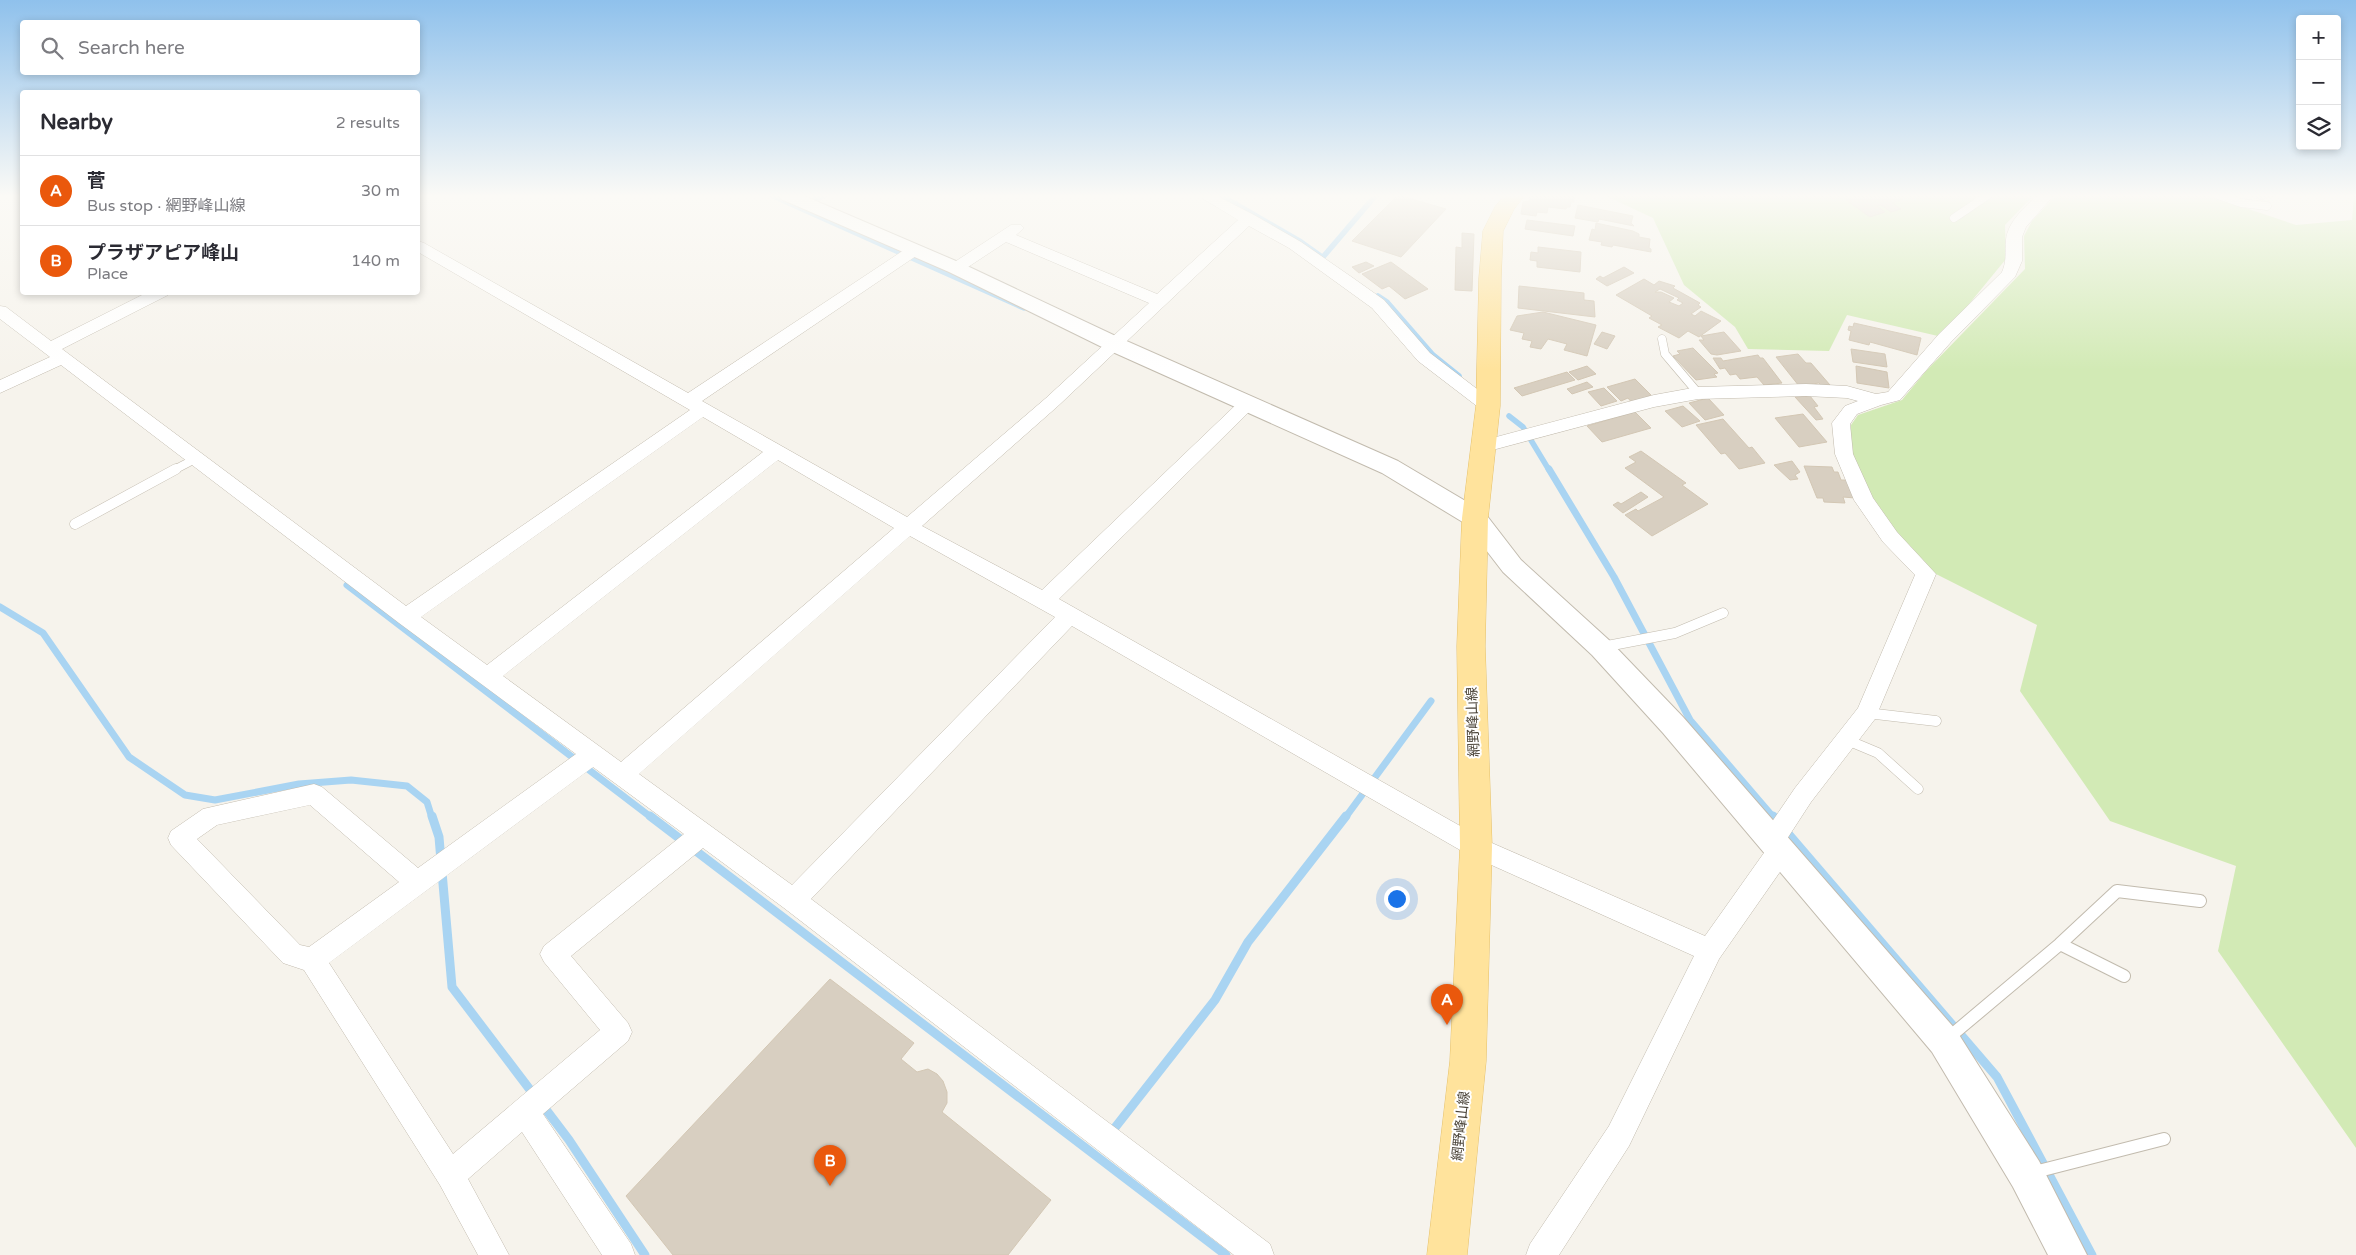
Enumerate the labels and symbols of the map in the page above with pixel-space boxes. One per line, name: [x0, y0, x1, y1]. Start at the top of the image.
street label: 網野峰山線: [1463, 687, 1483, 757]
your location: [1384, 886, 1410, 912]
pin: A: [1431, 984, 1463, 1025]
street label: 網野峰山線: [1449, 1090, 1473, 1162]
pin: B: [814, 1145, 846, 1186]

